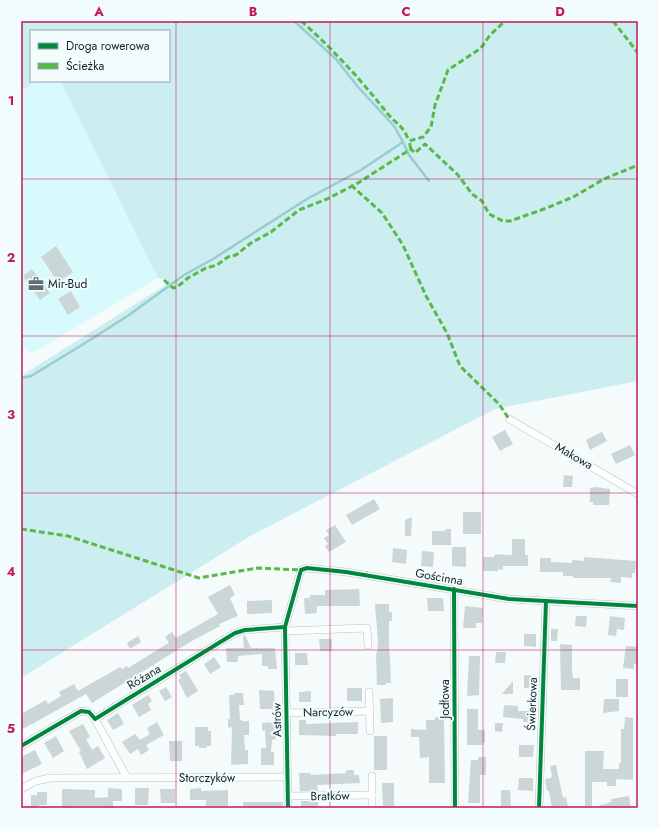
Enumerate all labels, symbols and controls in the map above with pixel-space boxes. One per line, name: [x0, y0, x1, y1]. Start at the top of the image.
text: A: [93, 2, 104, 21]
text: B: [249, 2, 258, 21]
text: C: [401, 2, 411, 21]
text: D: [555, 2, 565, 21]
legend: [30, 30, 170, 82]
text: Droga rowerowa: [66, 37, 150, 55]
text: Ścieżka: [66, 57, 104, 75]
text: 1: [8, 91, 14, 110]
text: 2: [7, 248, 15, 267]
office icon: Mir-Bud: [27, 275, 45, 293]
place label: Mir-Bud: [48, 275, 87, 293]
text: 3: [7, 405, 15, 424]
street label: Makowa: [552, 438, 596, 474]
text: 4: [6, 562, 16, 581]
street label: Gościnna: [414, 564, 464, 590]
street label: Różana: [124, 660, 165, 694]
street label: Świerkowa: [522, 677, 542, 731]
street label: Jodłowa: [436, 679, 454, 721]
street label: Astrów: [268, 702, 286, 737]
street label: Narcyzów: [303, 703, 354, 721]
text: 5: [7, 719, 15, 738]
street label: Storczyków: [179, 769, 236, 787]
street label: Bratków: [310, 787, 351, 805]

